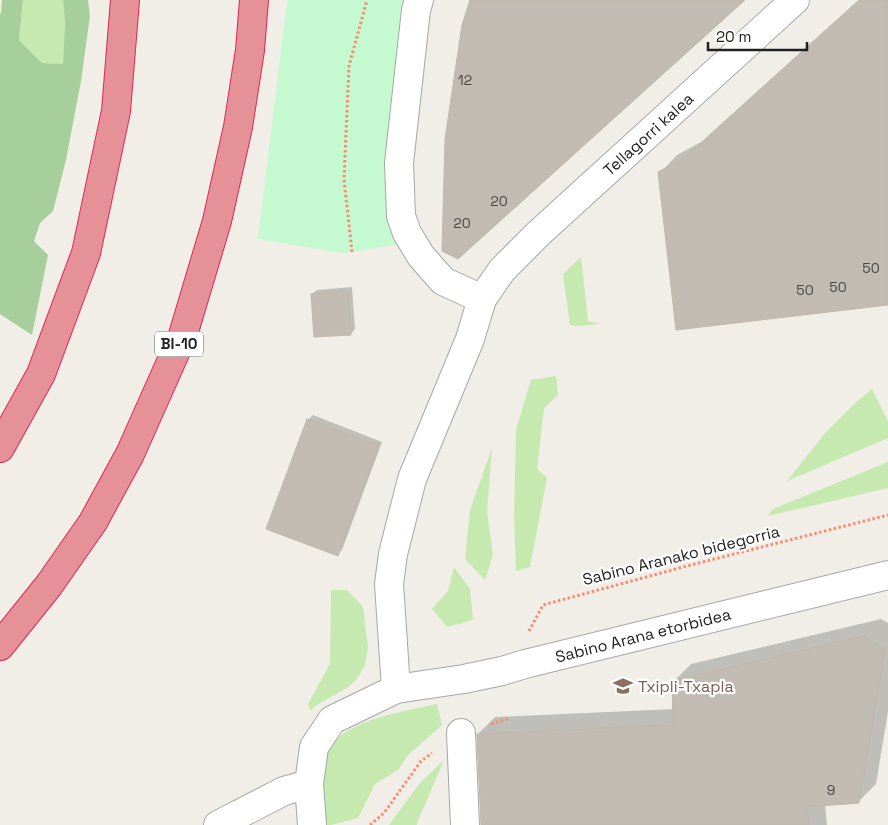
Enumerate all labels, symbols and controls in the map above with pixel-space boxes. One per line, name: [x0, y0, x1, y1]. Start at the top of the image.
scale bar: [708, 20, 807, 52]
text: 20 m: [716, 27, 751, 46]
house number: 12: [458, 71, 472, 89]
street label: Tellagorri kalea: [599, 88, 698, 181]
house number: 20: [490, 192, 508, 210]
house number: 20: [453, 214, 471, 232]
house number: 50: [862, 259, 880, 277]
house number: 50: [829, 278, 847, 296]
house number: 50: [796, 281, 814, 299]
road number: BI-10: [155, 332, 203, 356]
street label: Sabino Aranako bidegorria: [580, 521, 782, 590]
street label: Sabino Arana etorbidea: [553, 603, 733, 667]
school or university icon: Txipli-Txapla: [612, 675, 634, 697]
place label: Txipli-Txapla: [638, 676, 734, 697]
house number: 9: [827, 781, 835, 799]

